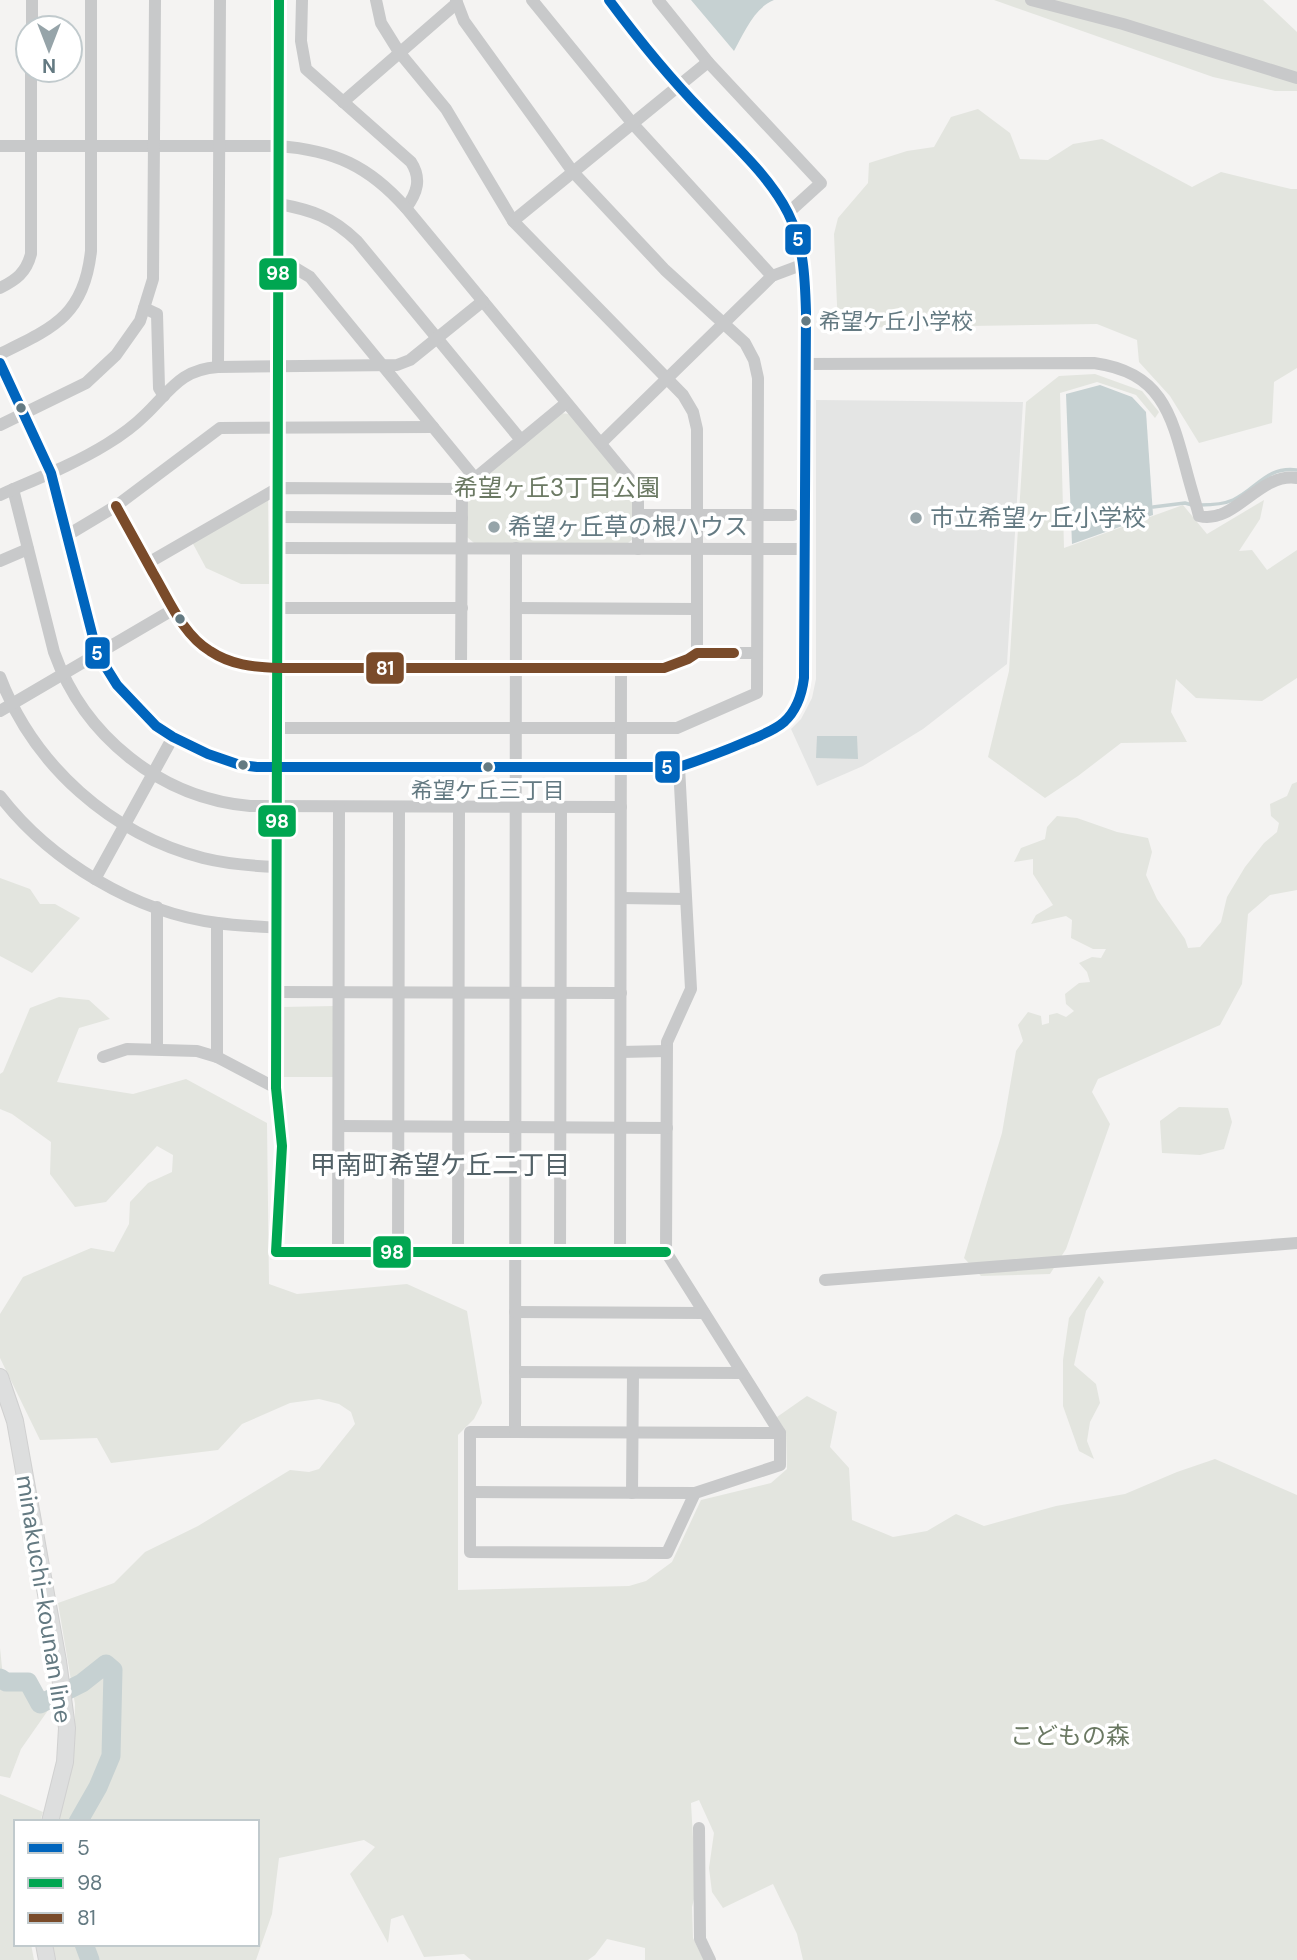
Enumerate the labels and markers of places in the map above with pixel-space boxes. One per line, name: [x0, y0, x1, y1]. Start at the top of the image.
place label: 希望ケ丘小学校: [819, 307, 973, 336]
marker: 希望ケ丘小学校: [799, 314, 813, 328]
unlabelled marker: [14, 401, 28, 415]
place label: 市立希望ヶ丘小学校: [930, 502, 1146, 533]
marker: 市立希望ヶ丘小学校: [908, 510, 924, 526]
place label: 希望ヶ丘草の根ハウス: [508, 511, 748, 542]
marker: 希望ヶ丘草の根ハウス: [486, 519, 502, 535]
unlabelled marker: [173, 612, 187, 626]
unlabelled marker: [236, 758, 250, 772]
marker: 希望ケ丘三丁目: [481, 760, 495, 774]
place label: 希望ケ丘三丁目: [411, 776, 565, 805]

